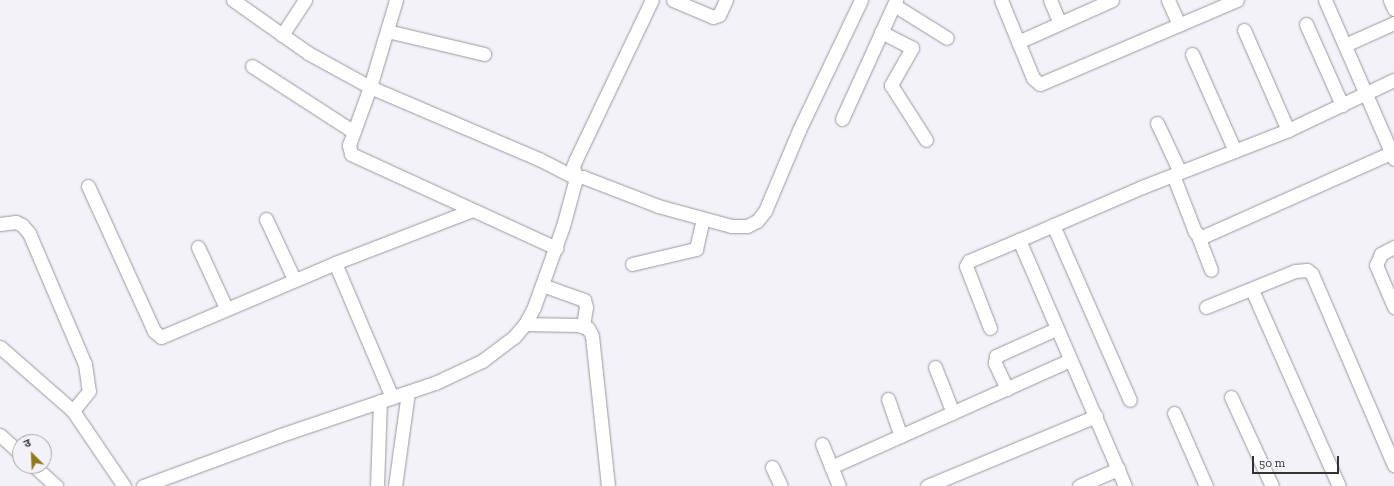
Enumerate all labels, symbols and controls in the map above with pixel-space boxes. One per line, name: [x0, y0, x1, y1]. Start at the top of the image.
north arrow: [12, 434, 52, 474]
text: उ: [22, 436, 33, 451]
scale bar: [1254, 448, 1341, 474]
text: 50 m: [1259, 456, 1285, 470]

